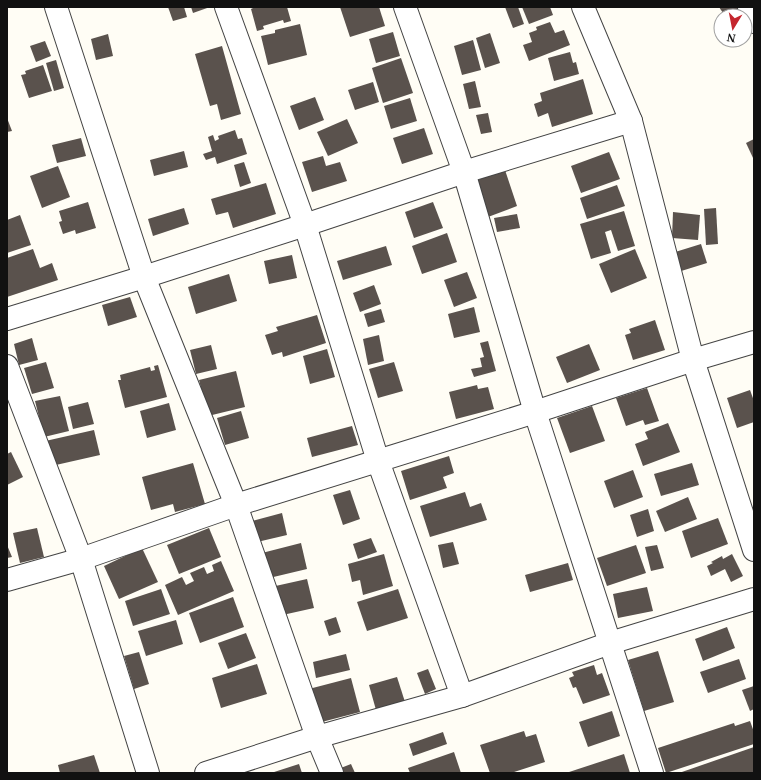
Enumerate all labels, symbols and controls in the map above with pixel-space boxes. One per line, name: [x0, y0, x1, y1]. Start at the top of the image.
north arrow: [713, 8, 753, 48]
text: N: [725, 30, 737, 46]

